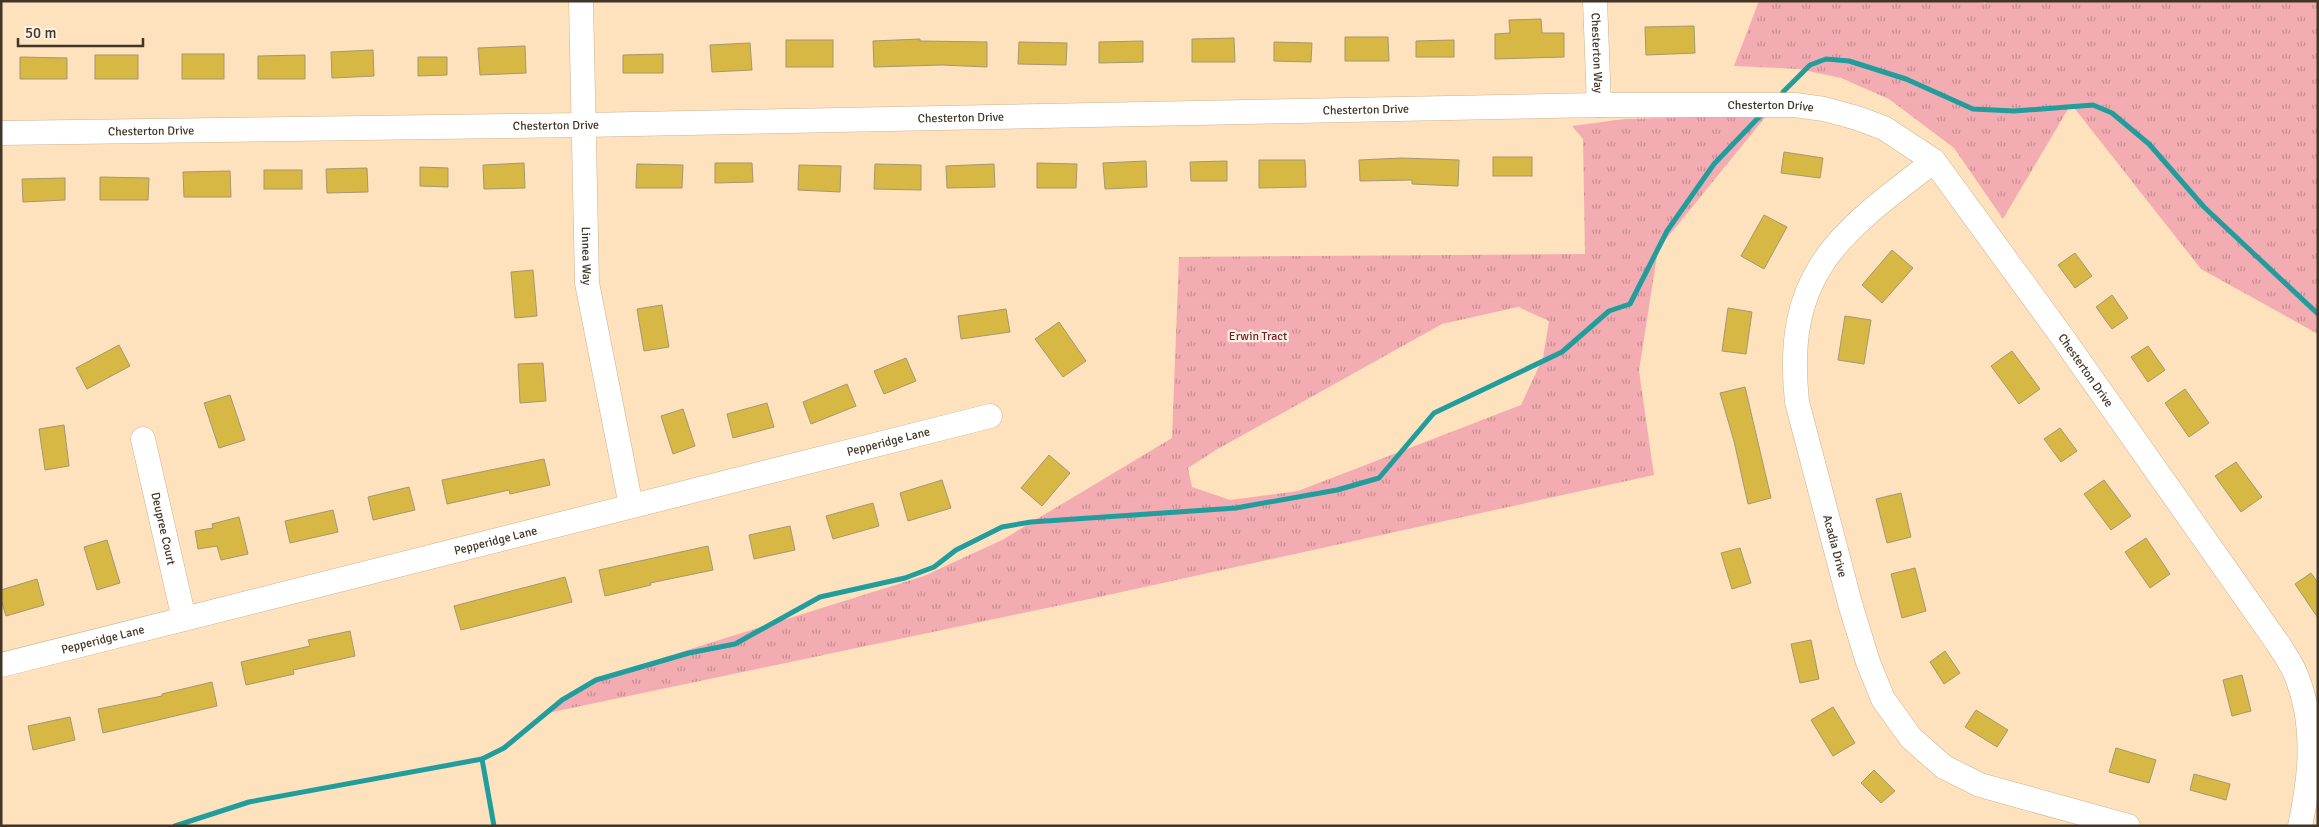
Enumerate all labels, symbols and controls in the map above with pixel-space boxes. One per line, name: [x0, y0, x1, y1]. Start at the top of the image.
street label: Chesterton Way: [1588, 12, 1606, 94]
scale bar: [18, 15, 142, 47]
text: 50 m: [25, 24, 56, 42]
street label: Chesterton Drive: [1728, 98, 1815, 115]
street label: Chesterton Drive: [1323, 101, 1409, 118]
street label: Chesterton Drive: [918, 109, 1004, 126]
street label: Chesterton Drive: [513, 117, 599, 133]
street label: Chesterton Drive: [108, 123, 194, 139]
street label: Linnea Way: [578, 227, 595, 286]
park label: Erwin Tract: [1229, 329, 1287, 344]
street label: Chesterton Drive: [2055, 331, 2117, 410]
street label: Pepperidge Lane: [845, 424, 932, 459]
street label: Deupree Court: [148, 491, 179, 567]
street label: Acadia Drive: [1820, 513, 1850, 579]
street label: Pepperidge Lane: [452, 523, 539, 558]
street label: Pepperidge Lane: [60, 622, 146, 657]

